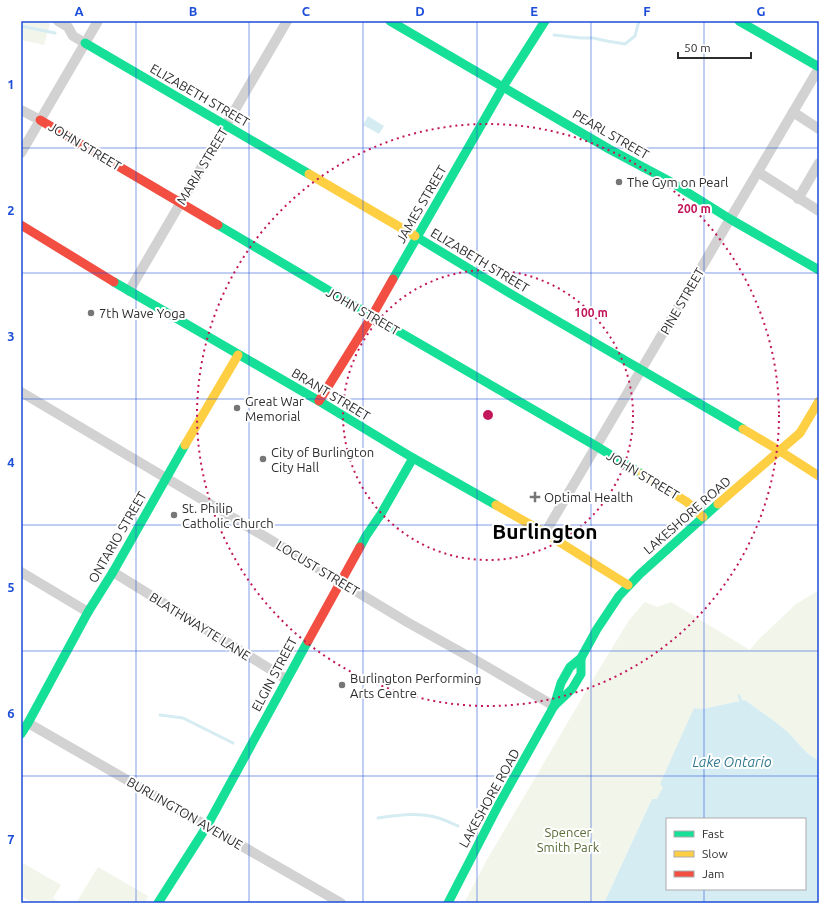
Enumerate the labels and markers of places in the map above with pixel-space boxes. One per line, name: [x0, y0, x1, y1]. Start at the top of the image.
place label: The Gym on Pearl: [627, 175, 729, 189]
marker: The Gym on Pearl: [614, 177, 624, 187]
place label: 7th Wave Yoga: [99, 306, 185, 320]
marker: 7th Wave Yoga: [86, 308, 96, 318]
place label: Great War Memorial: [245, 394, 304, 423]
marker: Great War Memorial: [232, 403, 242, 413]
centre of rings: [481, 408, 495, 422]
place label: City of Burlington City Hall: [271, 445, 374, 474]
marker: City of Burlington City Hall: [258, 454, 268, 464]
place label: Optimal Health: [544, 490, 633, 504]
marker: Optimal Health: [529, 491, 541, 503]
place label: St. Philip Catholic Church: [182, 501, 274, 530]
marker: St. Philip Catholic Church: [169, 510, 179, 520]
place label: Burlington Performing Arts Centre: [350, 671, 482, 700]
marker: Burlington Performing Arts Centre: [337, 680, 347, 690]

